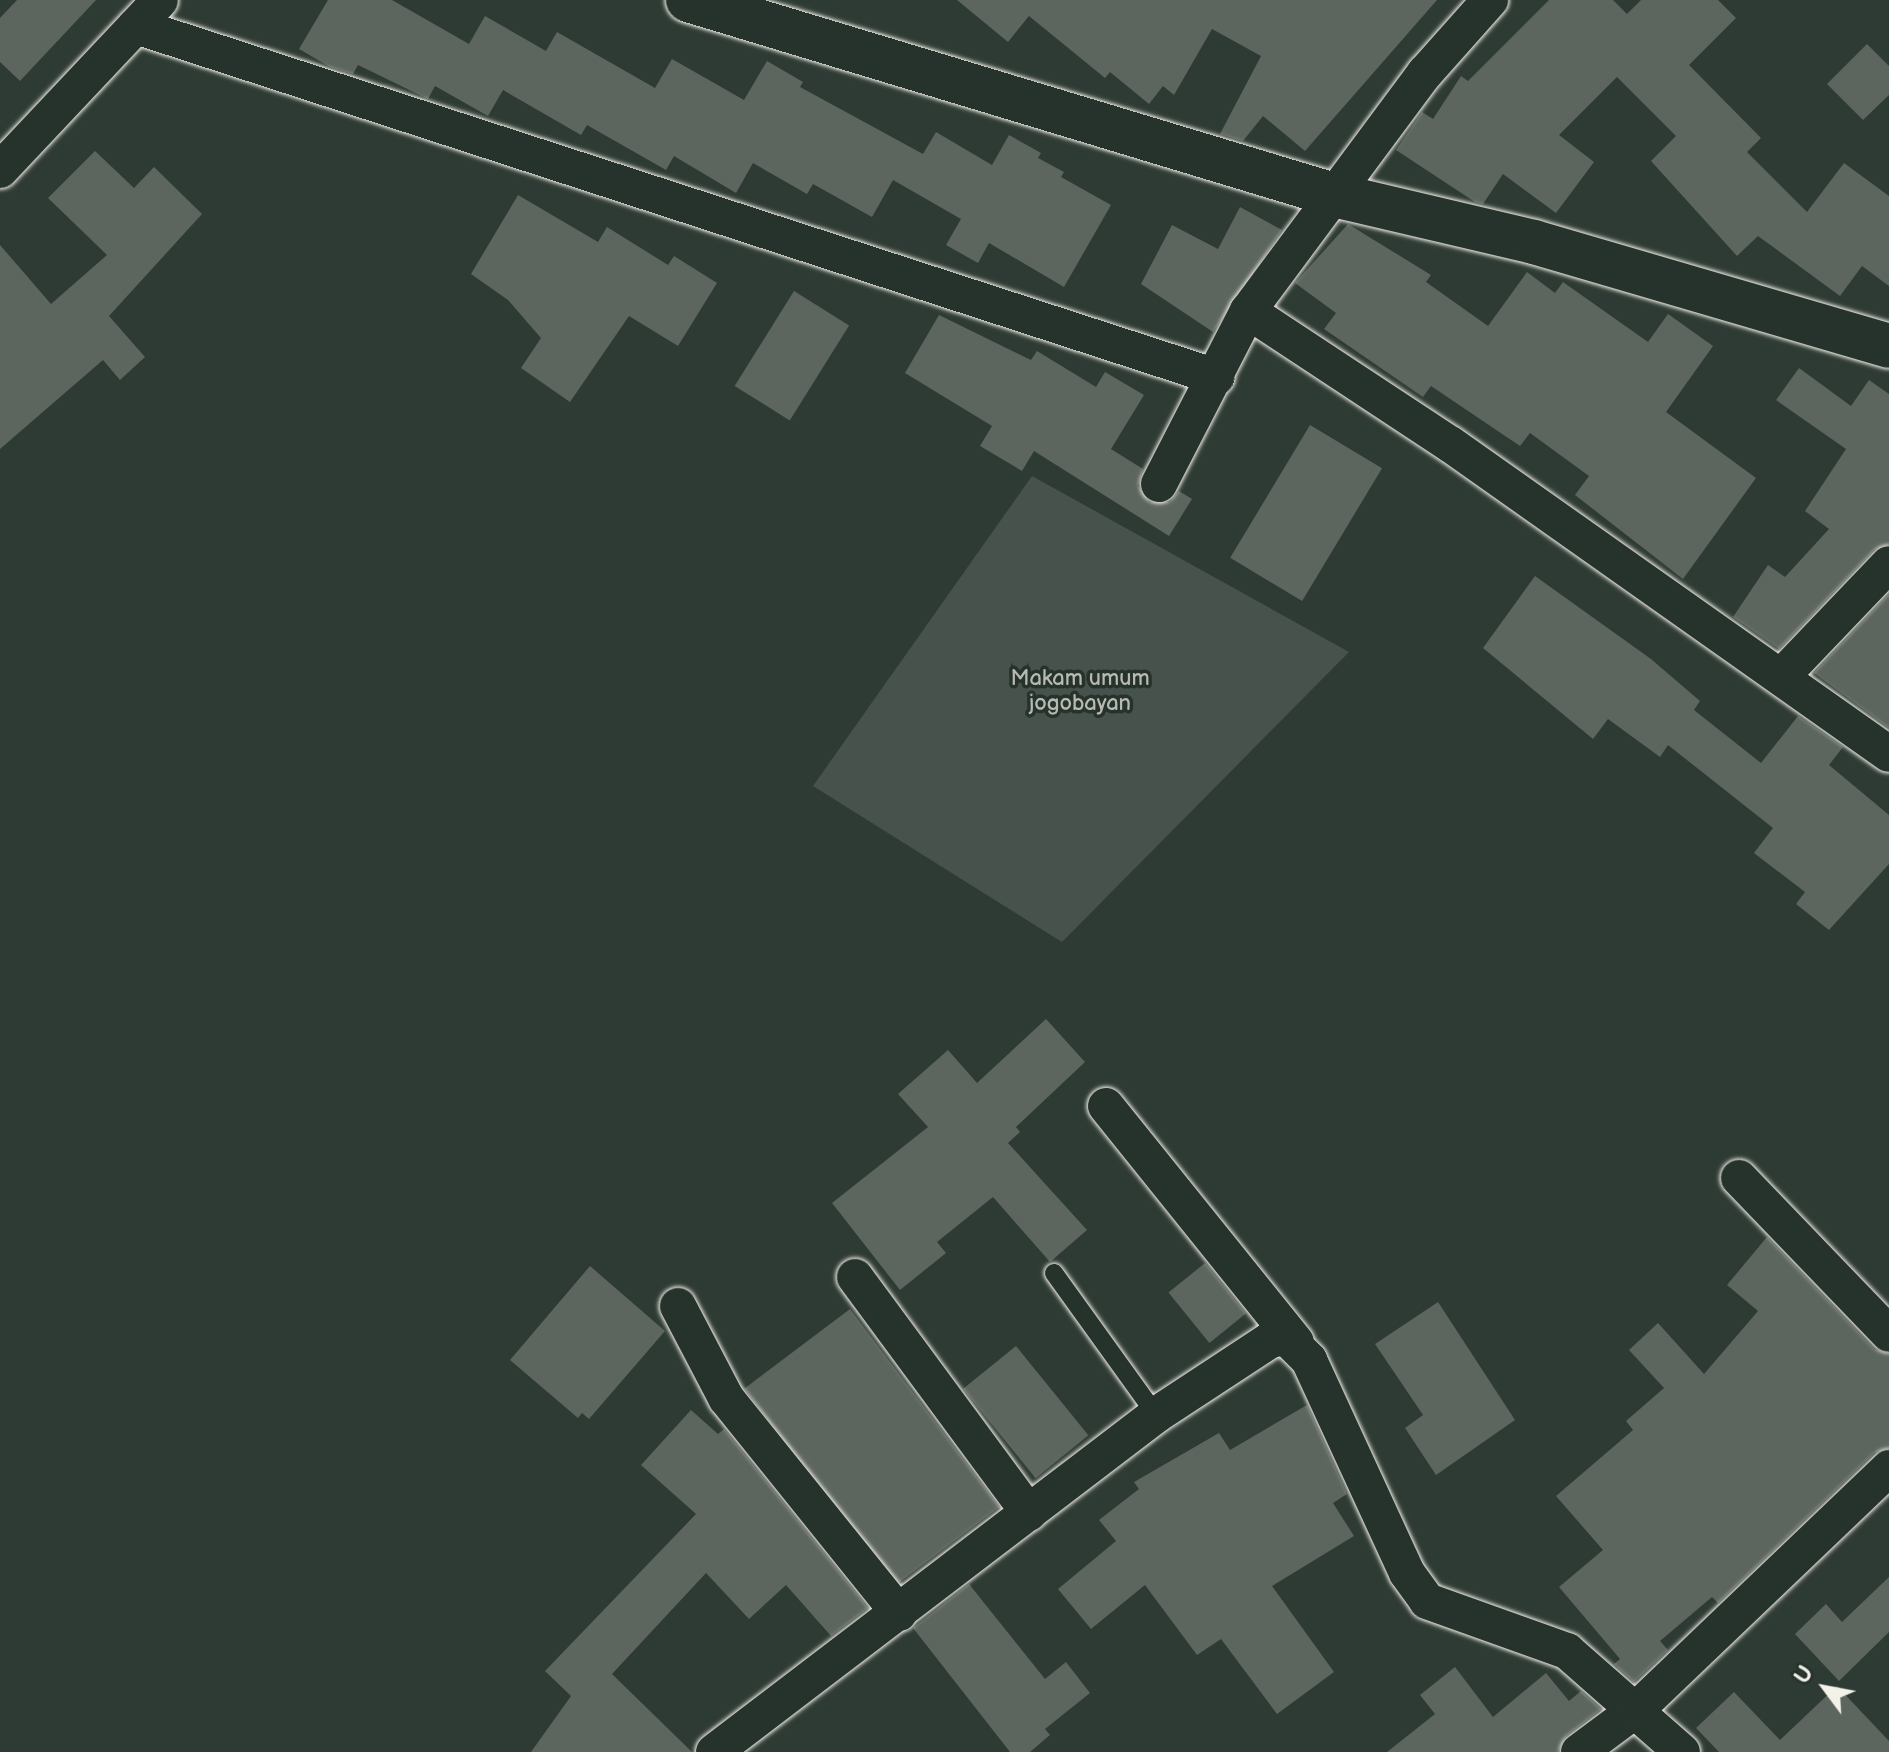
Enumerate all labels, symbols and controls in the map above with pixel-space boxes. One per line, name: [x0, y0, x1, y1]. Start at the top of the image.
park label: Makam umum jogobayan: [1010, 665, 1150, 716]
north arrow: [1785, 1648, 1865, 1728]
text: U: [1789, 1661, 1820, 1689]

